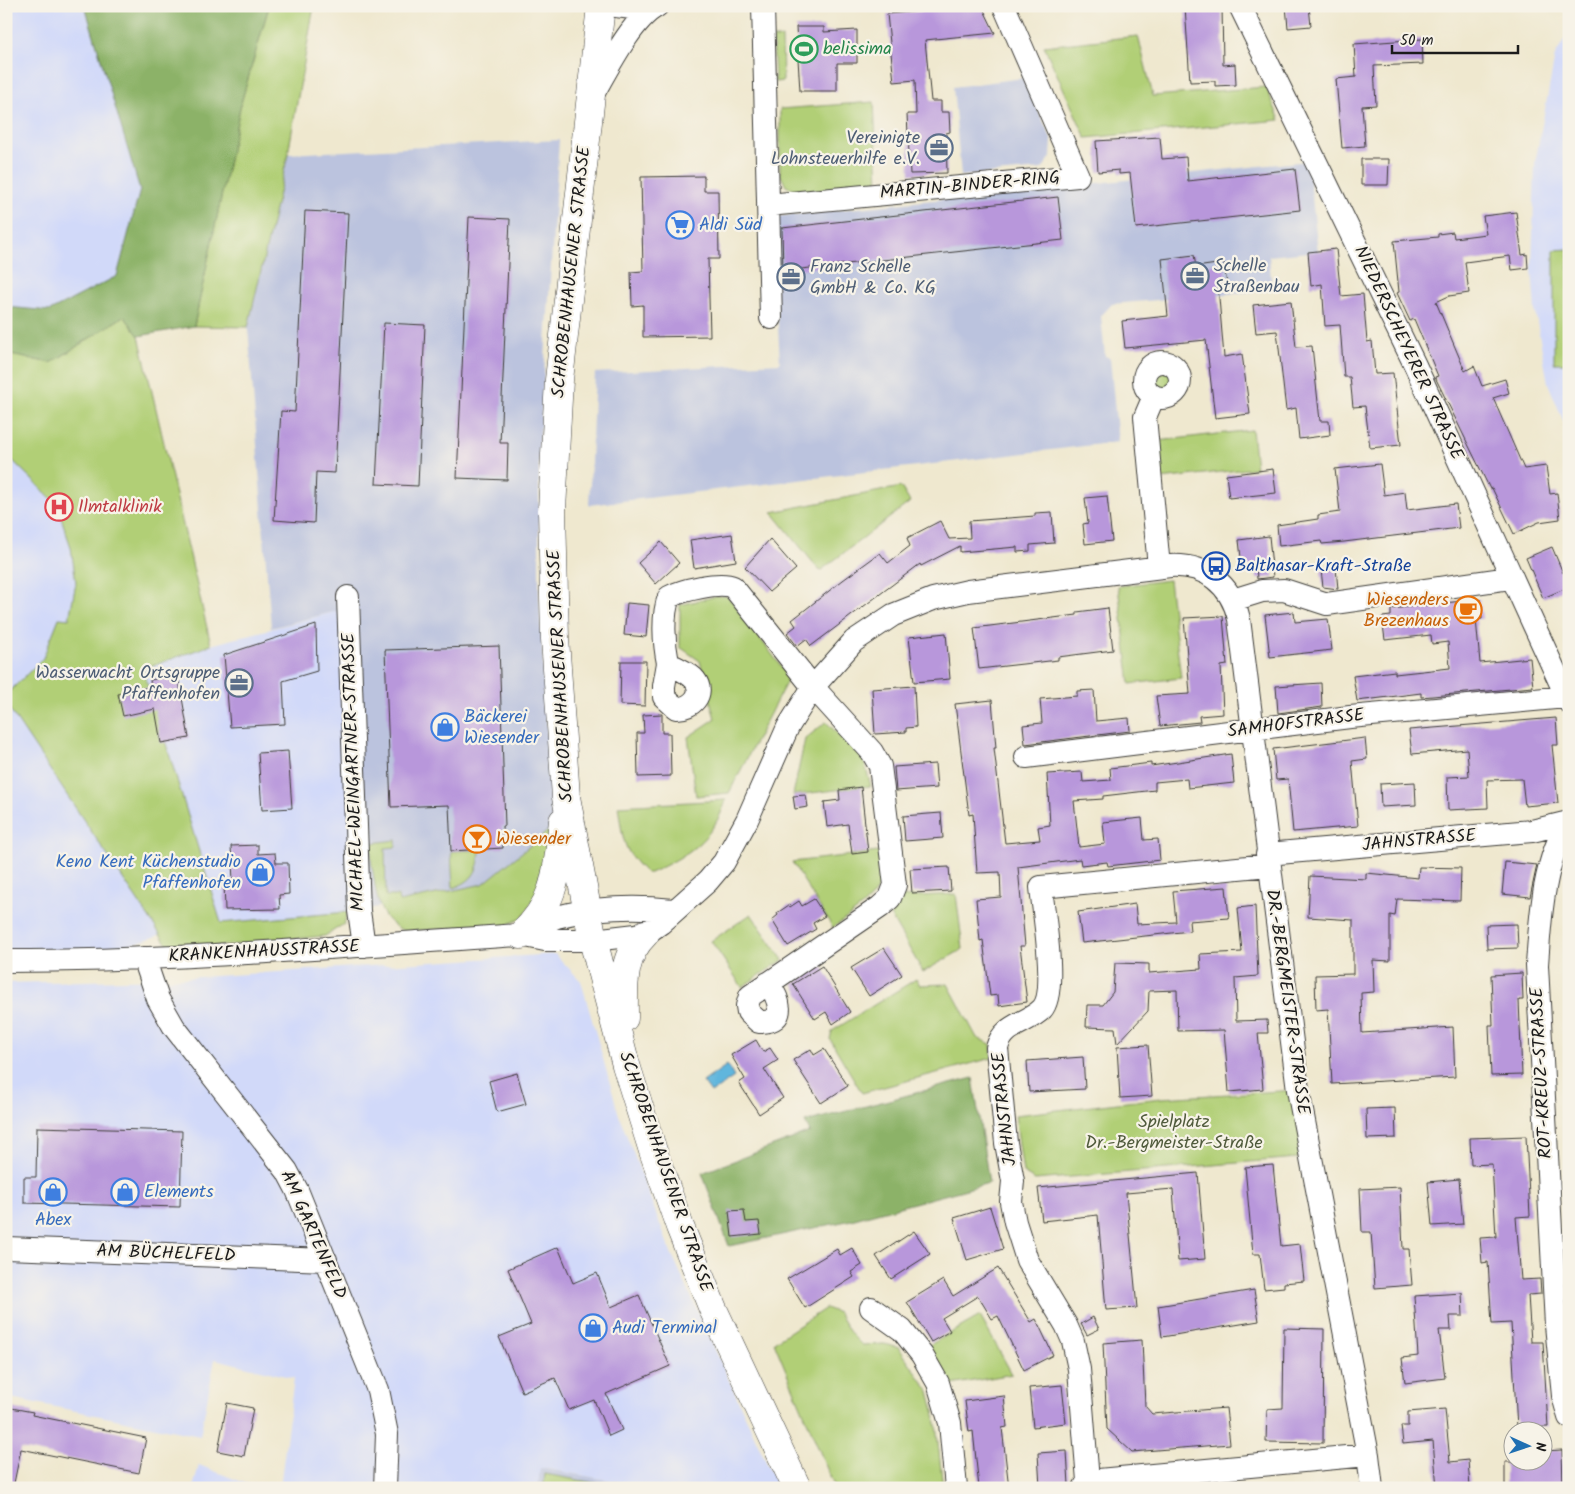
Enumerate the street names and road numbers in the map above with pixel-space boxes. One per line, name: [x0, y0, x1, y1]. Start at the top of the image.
street label: SCHROBENHAUSENER STRASSE: [544, 144, 600, 399]
street label: MARTIN-BINDER-RING: [879, 164, 1061, 208]
street label: NIEDERSCHEYERER STRASSE: [1345, 241, 1471, 466]
street label: SCHROBENHAUSENER STRASSE: [540, 549, 582, 803]
street label: MICHAEL-WEINGARTNER-STRASSE: [335, 632, 373, 912]
street label: SAMHOFSTRASSE: [1226, 701, 1366, 747]
street label: JAHNSTRASSE: [1361, 822, 1477, 860]
street label: DR.-BERGMEISTER-STRASSE: [1257, 887, 1317, 1117]
street label: KRANKENHAUSSTRASSE: [168, 932, 361, 971]
street label: ROT-KREUZ-STRASSE: [1523, 986, 1561, 1159]
street label: SCHROBENHAUSENER STRASSE: [610, 1048, 720, 1297]
street label: JAHNSTRASSE: [985, 1050, 1025, 1167]
street label: AM GARTENFELD: [272, 1166, 355, 1305]
street label: AM BÜCHELFELD: [96, 1237, 236, 1271]

